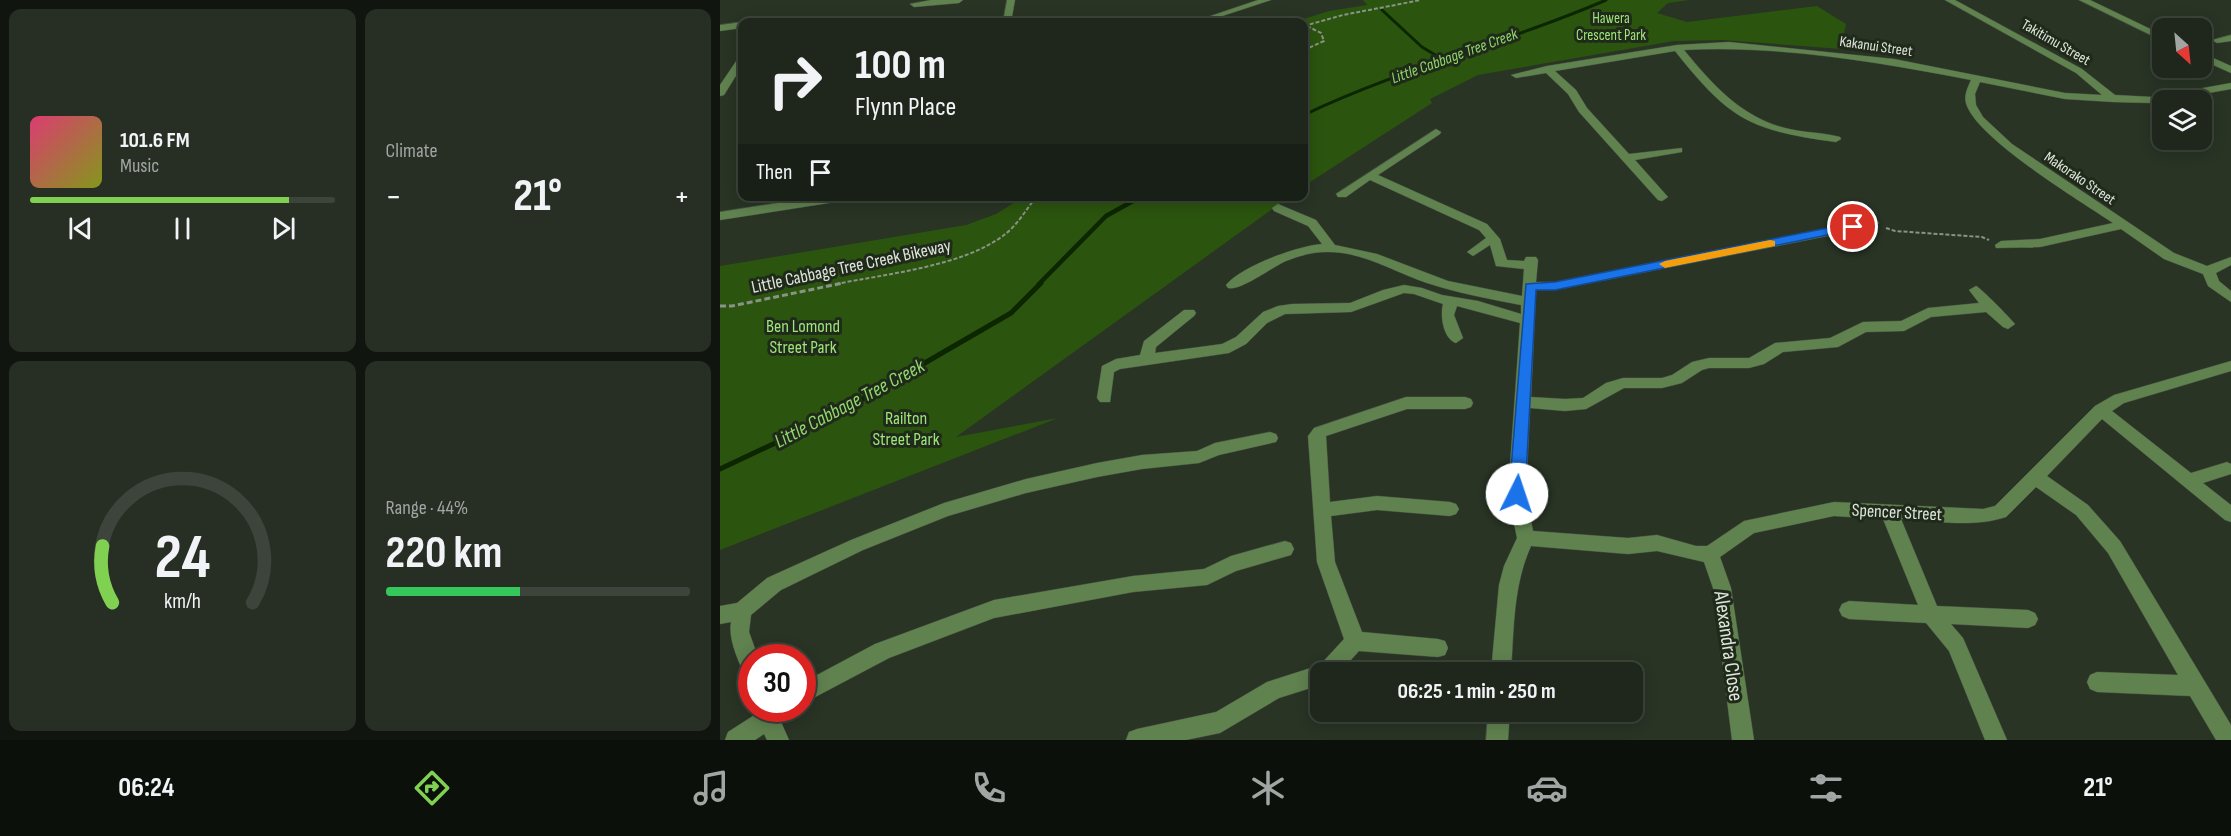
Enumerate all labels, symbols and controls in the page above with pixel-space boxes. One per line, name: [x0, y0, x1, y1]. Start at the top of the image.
park label: Hawera Crescent Park: [1576, 9, 1646, 45]
street label: Takitimu Street: [2018, 15, 2094, 70]
north arrow: [2152, 18, 2212, 78]
map controls: [2152, 18, 2212, 150]
water label: Little Cabbage Tree Creek: [1389, 24, 1521, 88]
street label: Kakanui Street: [1838, 32, 1914, 61]
text: 100 m: [855, 40, 946, 91]
icon: right: [756, 42, 834, 120]
button: layers: [2152, 90, 2212, 150]
text: Flynn Place: [855, 91, 956, 123]
text: 101.6 FM: [120, 127, 190, 154]
text: Climate: [386, 139, 438, 163]
street label: Makorako Street: [2040, 148, 2119, 209]
text: Music: [120, 154, 159, 178]
icon: arrive: [804, 156, 837, 189]
text: Then: [756, 159, 792, 186]
text: 21°: [513, 169, 562, 224]
text: −: [386, 177, 402, 217]
text: +: [674, 177, 690, 217]
pin: [1827, 201, 1878, 252]
icon: arrive: [1836, 210, 1869, 243]
icon: previous: [64, 212, 97, 245]
icon: pause: [166, 212, 199, 245]
icon: next: [267, 212, 300, 245]
street label: Little Cabbage Tree Creek Bikeway: [749, 235, 953, 298]
park label: Ben Lomond Street Park: [766, 316, 840, 358]
water label: Little Cabbage Tree Creek: [770, 354, 929, 454]
park label: Railton Street Park: [872, 408, 940, 450]
position arrow: [1485, 462, 1549, 526]
text: Range · 44%: [386, 496, 468, 520]
street label: Spencer Street: [1851, 500, 1943, 525]
text: 24: [154, 521, 210, 596]
text: 220 km: [386, 526, 502, 581]
street label: Alexandra Close: [1708, 588, 1749, 703]
text: km/h: [164, 589, 201, 614]
speed limit sign: 30: [738, 644, 816, 722]
text: 06:25 · 1 min · 250 m: [1398, 678, 1555, 705]
icon: directions: [411, 767, 453, 809]
icon: music: [690, 767, 732, 809]
icon: phone: [968, 767, 1010, 809]
icon: climate: [1247, 767, 1289, 809]
icon: car: [1526, 767, 1568, 809]
icon: filters: [1805, 767, 1847, 809]
text: 06:24: [118, 772, 174, 804]
text: 21°: [2083, 772, 2113, 804]

